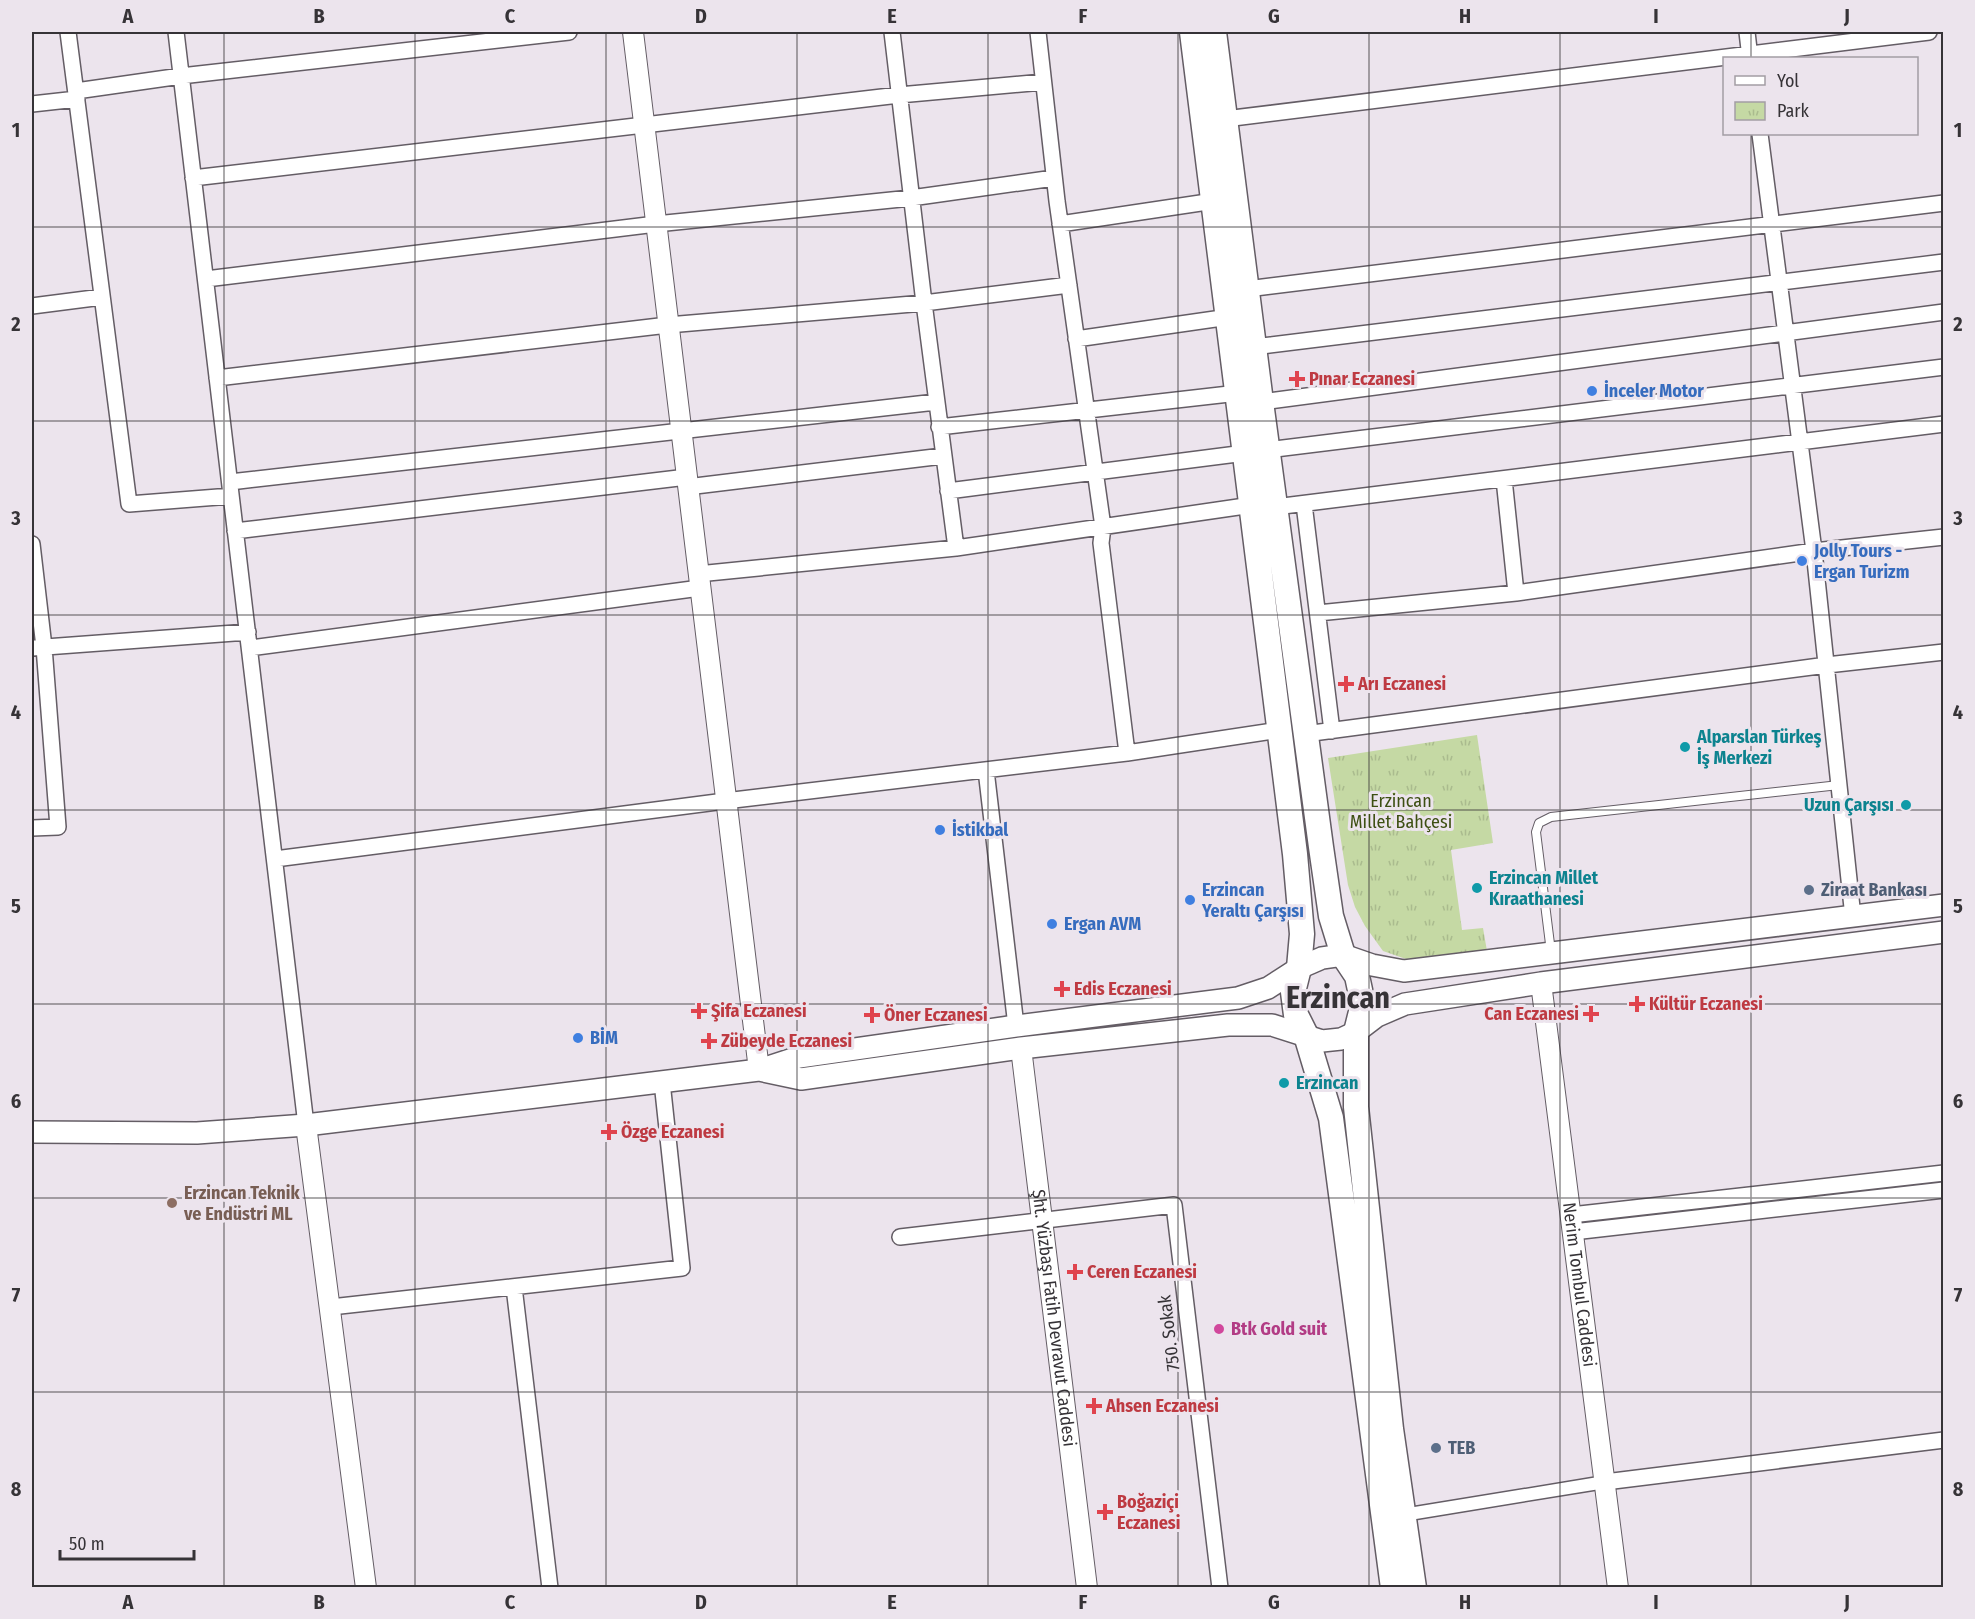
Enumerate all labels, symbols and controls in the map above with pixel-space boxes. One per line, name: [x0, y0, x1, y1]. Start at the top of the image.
text: A: [122, 4, 135, 28]
text: B: [313, 4, 325, 28]
text: C: [505, 4, 516, 28]
text: D: [695, 4, 707, 28]
text: E: [887, 4, 897, 28]
text: F: [1079, 4, 1088, 28]
text: G: [1268, 4, 1280, 28]
text: H: [1459, 4, 1471, 28]
text: I: [1653, 4, 1659, 28]
text: J: [1843, 4, 1850, 28]
legend: [1723, 57, 1918, 135]
text: Yol: [1777, 70, 1799, 92]
text: Park: [1777, 100, 1810, 122]
text: 1: [12, 118, 20, 142]
text: 1: [1954, 118, 1962, 142]
text: 2: [10, 312, 21, 336]
text: 2: [1952, 312, 1963, 336]
place label: Pınar Eczanesi: [1309, 368, 1415, 390]
marker: Pınar Eczanesi: [1290, 372, 1304, 386]
place label: İnceler Motor: [1604, 380, 1704, 402]
marker: İnceler Motor: [1585, 384, 1599, 398]
text: 3: [10, 506, 21, 530]
text: 3: [1952, 506, 1963, 530]
place label: Jolly Tours - Ergan Turizm: [1813, 540, 1909, 583]
marker: Jolly Tours - Ergan Turizm: [1795, 554, 1809, 568]
place label: Arı Eczanesi: [1357, 673, 1446, 695]
marker: Arı Eczanesi: [1339, 677, 1353, 691]
text: 4: [11, 700, 21, 724]
text: 4: [1953, 700, 1963, 724]
place label: Alparslan Türkeş İş Merkezi: [1696, 726, 1822, 769]
marker: Alparslan Türkeş İş Merkezi: [1678, 740, 1692, 754]
park label: Erzincan Millet Bahçesi: [1350, 790, 1452, 833]
place label: Uzun Çarşısı: [1804, 794, 1894, 816]
marker: Uzun Çarşısı: [1899, 798, 1913, 812]
place label: İstikbal: [952, 819, 1008, 841]
marker: İstikbal: [933, 823, 947, 837]
place label: Erzincan Millet Kıraathanesi: [1489, 867, 1599, 910]
place label: Erzincan Yeraltı Çarşısı: [1201, 879, 1304, 922]
place label: Ziraat Bankası: [1821, 879, 1927, 901]
marker: Erzincan Millet Kıraathanesi: [1470, 881, 1484, 895]
marker: Ziraat Bankası: [1802, 883, 1816, 897]
marker: Erzincan Yeraltı Çarşısı: [1183, 893, 1197, 907]
text: 5: [11, 894, 21, 918]
text: 5: [1953, 894, 1963, 918]
place label: Ergan AVM: [1064, 913, 1141, 935]
marker: Ergan AVM: [1045, 917, 1059, 931]
place label: Edis Eczanesi: [1074, 978, 1172, 1000]
district label: Erzincan: [1286, 980, 1390, 1016]
marker: Edis Eczanesi: [1055, 982, 1069, 996]
place label: Kültür Eczanesi: [1649, 993, 1763, 1015]
marker: Kültür Eczanesi: [1630, 997, 1644, 1011]
place label: Şifa Eczanesi: [711, 1000, 807, 1022]
place label: Can Eczanesi: [1484, 1003, 1579, 1025]
marker: Şifa Eczanesi: [692, 1004, 706, 1018]
place label: Öner Eczanesi: [884, 1004, 988, 1026]
marker: Can Eczanesi: [1584, 1007, 1598, 1021]
marker: Öner Eczanesi: [865, 1008, 879, 1022]
place label: BİM: [590, 1027, 618, 1049]
place label: Zübeyde Eczanesi: [721, 1030, 852, 1052]
marker: BİM: [571, 1031, 585, 1045]
marker: Zübeyde Eczanesi: [702, 1034, 716, 1048]
place label: Erzincan: [1296, 1072, 1358, 1094]
marker: Erzincan: [1277, 1076, 1291, 1090]
text: 6: [11, 1089, 21, 1113]
text: 6: [1953, 1089, 1963, 1113]
place label: Özge Eczanesi: [621, 1121, 724, 1143]
marker: Özge Eczanesi: [602, 1125, 616, 1139]
place label: Erzincan Teknik ve Endüstri ML: [183, 1182, 300, 1225]
street label: Şht. Yüzbaşı Fatih Devravut Caddesi: [1027, 1188, 1081, 1448]
marker: Erzincan Teknik ve Endüstri ML: [165, 1196, 179, 1210]
street label: Nerim Tombul Caddesi: [1558, 1201, 1601, 1368]
place label: Ceren Eczanesi: [1087, 1261, 1197, 1283]
marker: Ceren Eczanesi: [1068, 1265, 1082, 1279]
text: 7: [12, 1283, 21, 1307]
text: 7: [1954, 1283, 1963, 1307]
street label: 750. Sokak: [1153, 1293, 1185, 1372]
place label: Btk Gold suit: [1231, 1318, 1328, 1340]
marker: Btk Gold suit: [1212, 1322, 1226, 1336]
place label: Ahsen Eczanesi: [1105, 1395, 1219, 1417]
marker: Ahsen Eczanesi: [1087, 1399, 1101, 1413]
place label: TEB: [1448, 1437, 1475, 1459]
marker: TEB: [1429, 1441, 1443, 1455]
text: 8: [11, 1477, 22, 1501]
text: 8: [1953, 1477, 1964, 1501]
place label: Boğaziçi Eczanesi: [1117, 1491, 1180, 1534]
marker: Boğaziçi Eczanesi: [1098, 1505, 1112, 1519]
scale bar: [60, 1523, 194, 1561]
text: 50 m: [69, 1533, 105, 1555]
text: A: [122, 1590, 135, 1614]
text: B: [313, 1590, 325, 1614]
text: C: [505, 1590, 516, 1614]
text: D: [695, 1590, 707, 1614]
text: E: [887, 1590, 897, 1614]
text: F: [1079, 1590, 1088, 1614]
text: G: [1268, 1590, 1280, 1614]
text: H: [1459, 1590, 1471, 1614]
text: I: [1653, 1590, 1659, 1614]
text: J: [1843, 1590, 1850, 1614]

